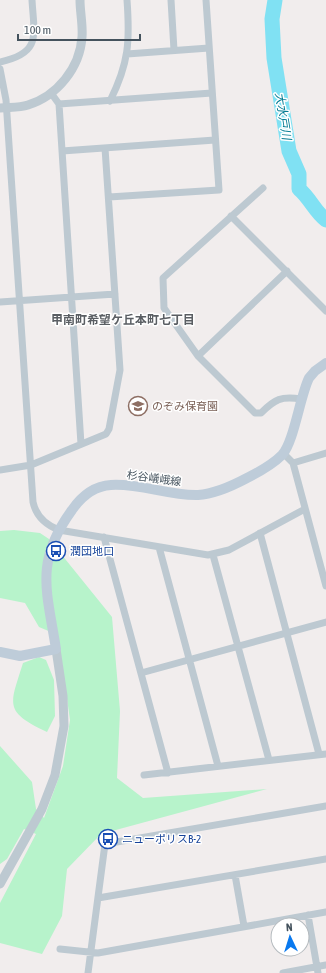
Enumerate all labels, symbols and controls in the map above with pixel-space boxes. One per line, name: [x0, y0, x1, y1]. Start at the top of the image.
scale bar: [18, 16, 140, 42]
text: 100 m: [24, 23, 51, 37]
water label: 大水戸川: [272, 91, 294, 143]
district label: 甲南町希望ケ丘本町七丁目: [51, 313, 195, 327]
school or university icon: のぞみ保育園: [127, 395, 149, 417]
place label: のぞみ保育園: [152, 400, 218, 412]
street label: 杉谷嶬峨線: [126, 468, 182, 488]
bus stop icon: 潤団地口: [45, 540, 67, 562]
place label: 潤団地口: [70, 545, 114, 557]
bus stop icon: ニューポリスB-2: [97, 828, 119, 850]
place label: ニューポリスB-2: [122, 833, 201, 845]
north arrow: [270, 917, 310, 957]
text: N: [286, 921, 293, 933]

